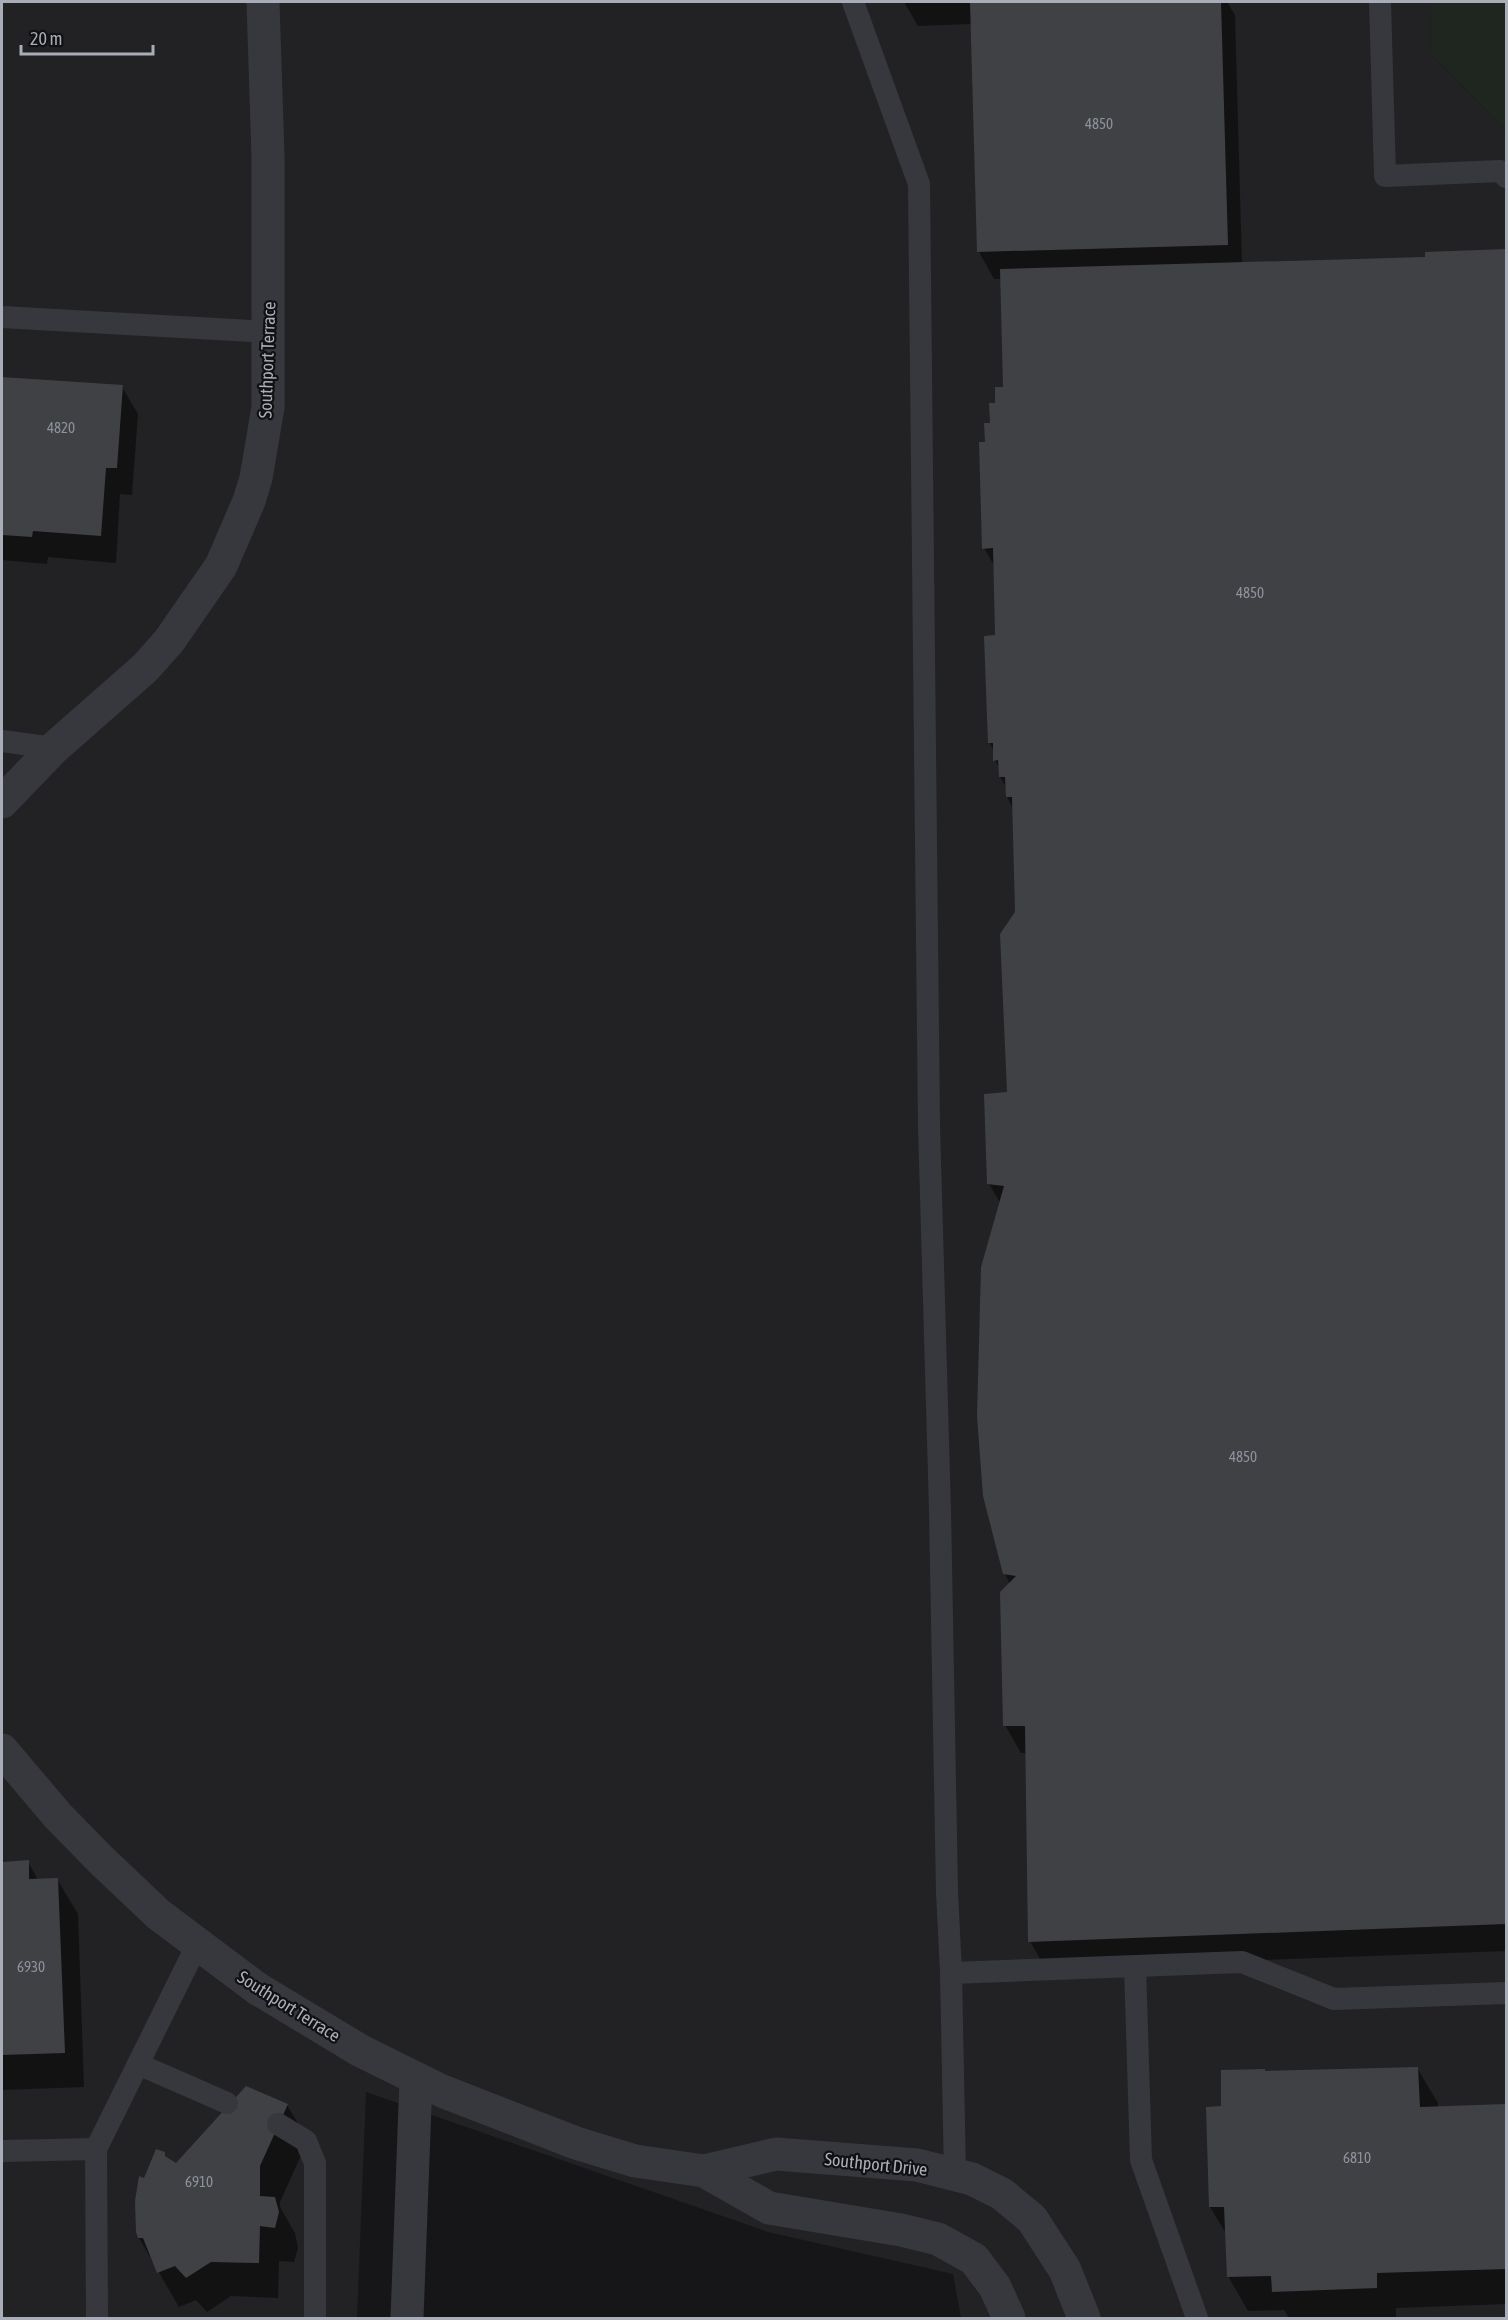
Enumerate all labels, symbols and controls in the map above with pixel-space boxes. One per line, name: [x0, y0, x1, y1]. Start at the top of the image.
scale bar: [21, 18, 153, 56]
text: 20 m: [30, 28, 62, 49]
house number: 4850: [1085, 115, 1113, 132]
street label: Southport Terrace: [254, 301, 280, 419]
house number: 4820: [47, 419, 75, 436]
house number: 4850: [1236, 584, 1264, 601]
house number: 4850: [1229, 1448, 1257, 1465]
house number: 6930: [17, 1958, 45, 1975]
street label: Southport Terrace: [234, 1966, 344, 2046]
street label: Southport Drive: [824, 2148, 928, 2180]
house number: 6810: [1343, 2149, 1371, 2166]
house number: 6910: [185, 2173, 213, 2190]

